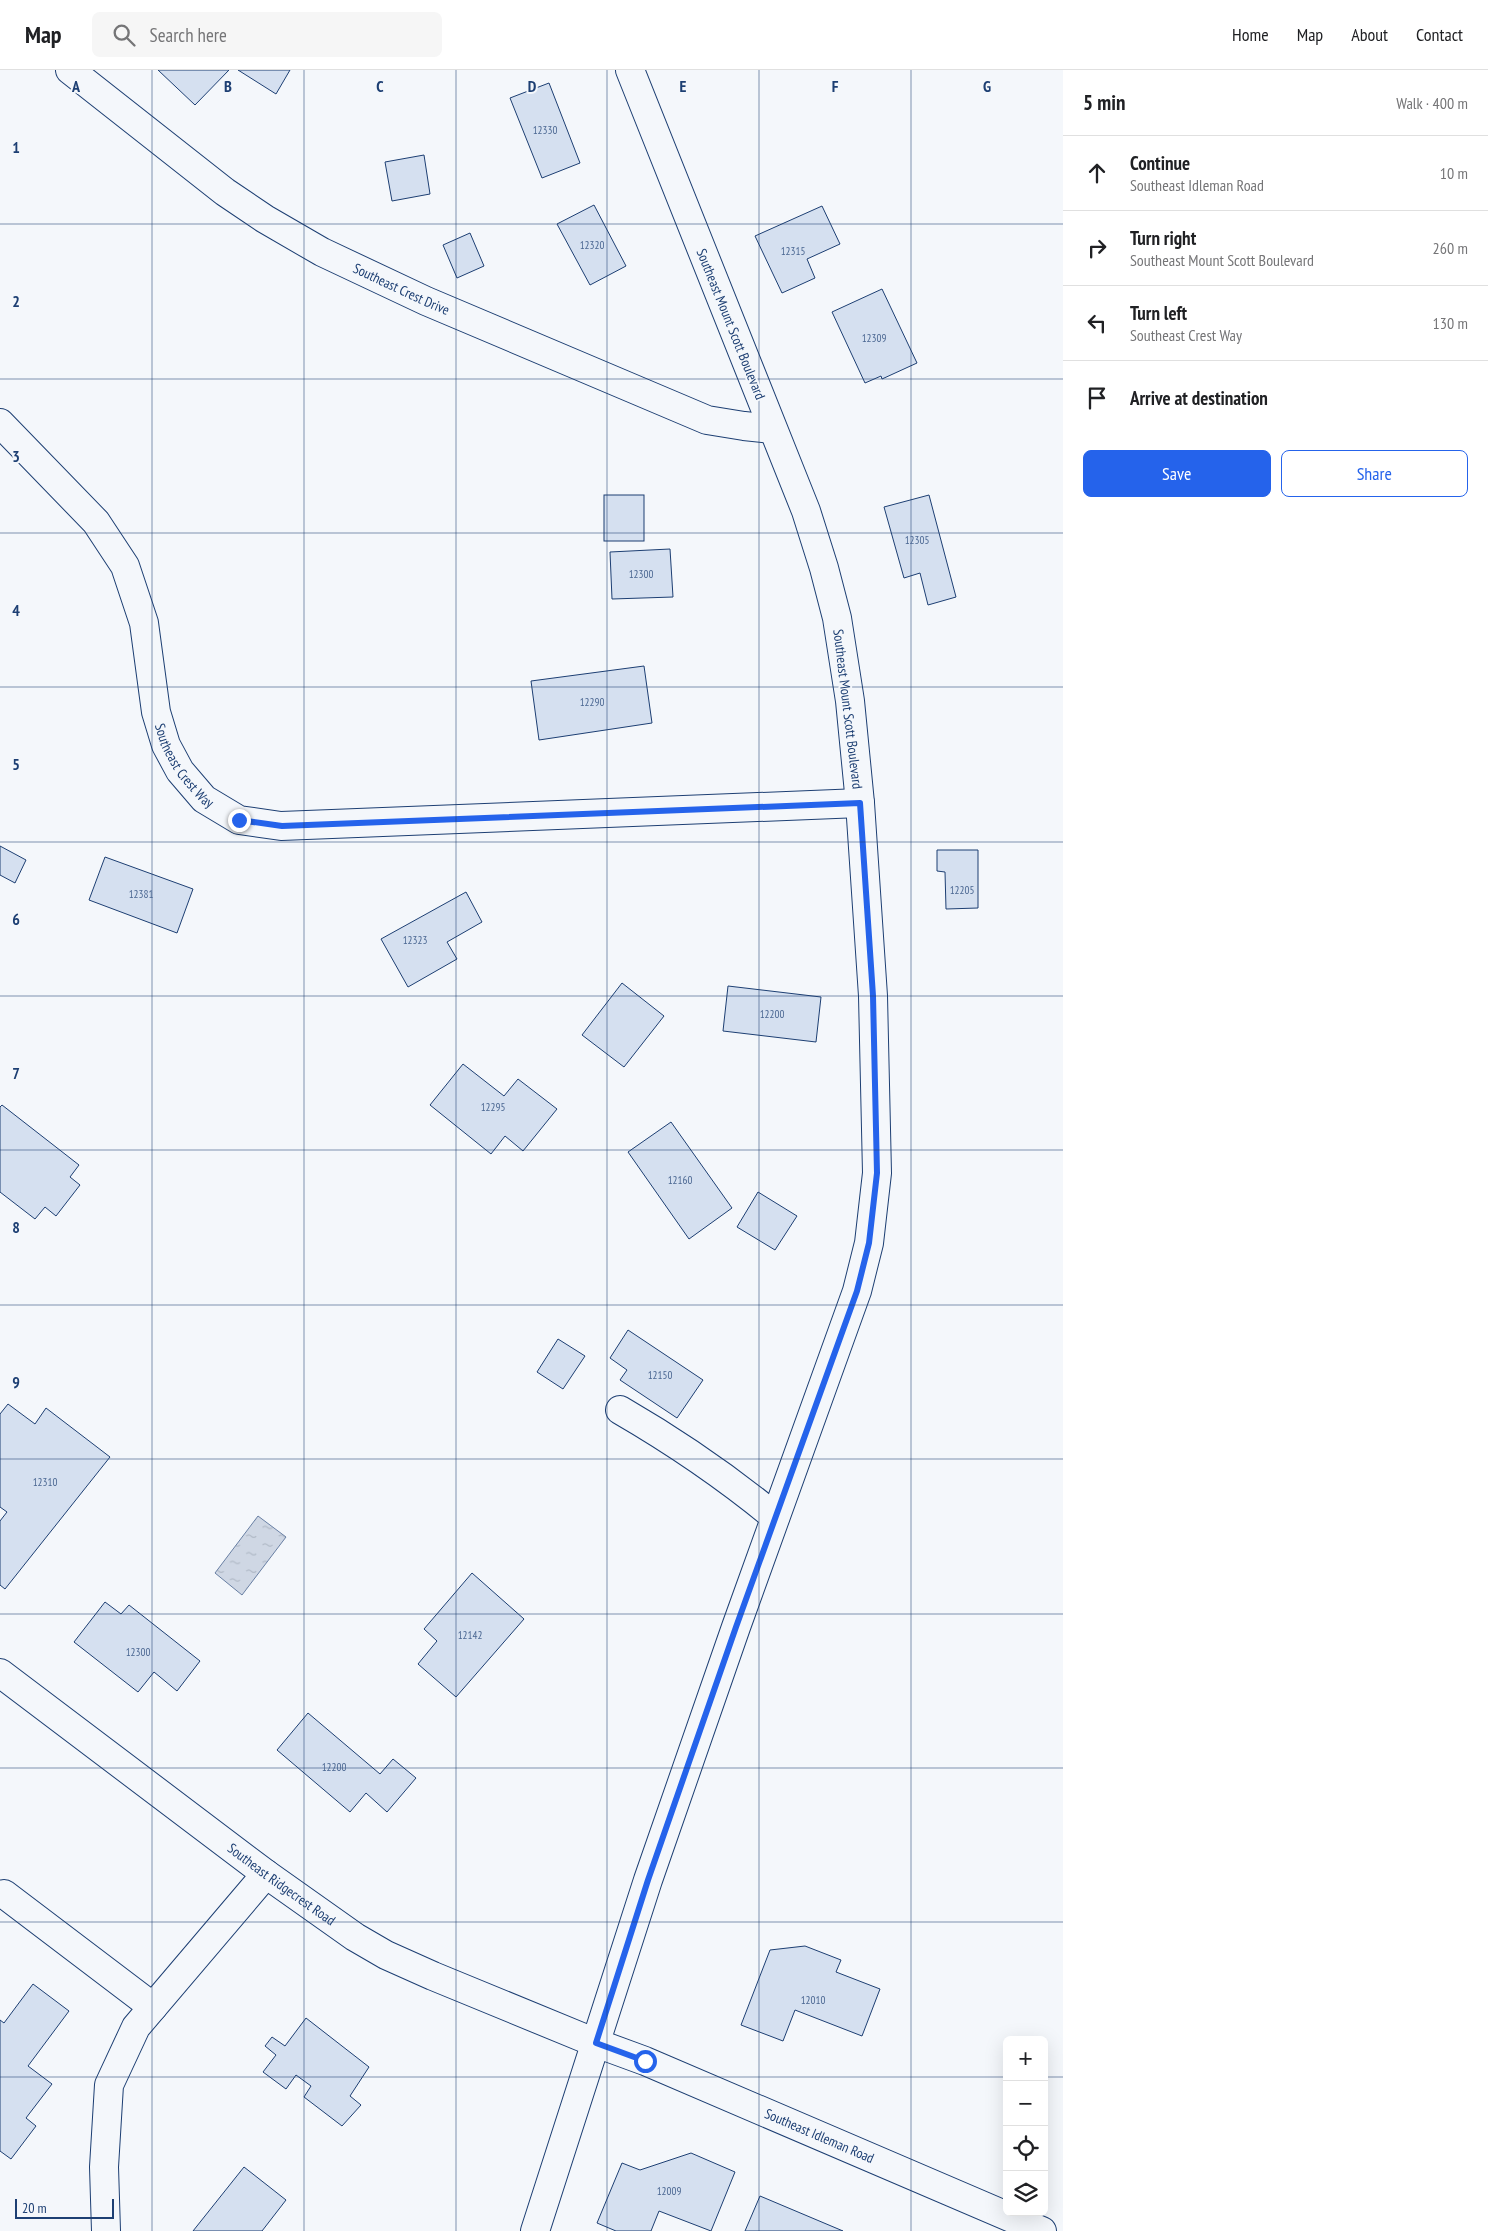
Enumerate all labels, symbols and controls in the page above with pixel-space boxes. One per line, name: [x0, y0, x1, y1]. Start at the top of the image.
search box: [92, 12, 442, 57]
text: Map: [25, 19, 62, 50]
icon: search: [110, 21, 138, 49]
text: Search here: [150, 23, 227, 47]
text: Home: [1232, 23, 1269, 46]
text: Map: [1297, 23, 1323, 46]
text: About: [1351, 23, 1388, 46]
text: Contact: [1416, 23, 1463, 46]
text: A: [71, 76, 81, 96]
text: B: [224, 76, 232, 96]
text: C: [376, 76, 384, 96]
text: D: [528, 76, 537, 96]
text: E: [680, 76, 687, 96]
text: F: [832, 76, 839, 96]
text: G: [983, 76, 991, 96]
text: 5 min: [1083, 89, 1125, 116]
text: Walk · 400 m: [1396, 93, 1468, 113]
house number: 12330: [533, 123, 557, 137]
text: 1: [12, 137, 20, 157]
text: Continue: [1130, 151, 1190, 175]
icon: ahead: [1083, 159, 1111, 187]
text: 10 m: [1440, 163, 1468, 183]
text: Southeast Idleman Road: [1130, 175, 1264, 195]
text: Turn right: [1130, 226, 1196, 250]
icon: right: [1083, 234, 1111, 262]
house number: 12320: [580, 238, 604, 252]
text: 260 m: [1433, 238, 1468, 258]
house number: 12315: [781, 244, 805, 258]
street label: Southeast Mount Scott Boulevard: [693, 246, 769, 402]
text: Southeast Mount Scott Boulevard: [1130, 250, 1314, 270]
street label: Southeast Crest Drive: [350, 259, 452, 319]
text: 2: [12, 291, 20, 311]
text: Turn left: [1130, 301, 1187, 325]
icon: left: [1083, 309, 1111, 337]
text: 130 m: [1433, 313, 1468, 333]
text: Southeast Crest Way: [1130, 325, 1242, 345]
house number: 12309: [862, 331, 886, 345]
icon: arrive: [1083, 384, 1111, 412]
text: Arrive at destination: [1130, 386, 1268, 410]
text: 3: [12, 446, 20, 466]
button: Save: [1083, 450, 1271, 497]
button: Share: [1281, 450, 1468, 497]
house number: 12305: [905, 533, 929, 547]
house number: 12300: [629, 567, 653, 581]
text: 4: [12, 600, 20, 620]
street label: Southeast Mount Scott Boulevard: [829, 628, 867, 790]
house number: 12290: [580, 695, 604, 709]
street label: Southeast Crest Way: [151, 721, 218, 812]
text: 5: [12, 754, 20, 774]
route end: [228, 809, 251, 832]
house number: 12205: [950, 883, 974, 897]
house number: 12381: [129, 887, 153, 901]
text: 6: [12, 909, 20, 929]
house number: 12323: [403, 933, 427, 947]
house number: 12200: [760, 1007, 784, 1021]
text: 7: [12, 1063, 20, 1083]
house number: 12295: [481, 1100, 505, 1114]
house number: 12160: [668, 1173, 692, 1187]
text: 8: [12, 1217, 20, 1237]
house number: 12150: [648, 1368, 672, 1382]
text: 9: [12, 1372, 20, 1392]
house number: 12310: [33, 1475, 57, 1489]
house number: 12142: [458, 1628, 482, 1642]
house number: 12300: [126, 1645, 150, 1659]
house number: 12200: [322, 1760, 346, 1774]
street label: Southeast Ridgecrest Road: [224, 1839, 339, 1929]
house number: 12010: [801, 1993, 825, 2007]
map controls: [1003, 2036, 1048, 2216]
button: +: [1003, 2036, 1048, 2081]
route start: [634, 2050, 657, 2073]
button: −: [1003, 2081, 1048, 2126]
street label: Southeast Idleman Road: [762, 2104, 877, 2167]
button: locate: [1003, 2126, 1048, 2171]
button: layers: [1003, 2171, 1048, 2216]
house number: 12009: [657, 2184, 681, 2198]
scale bar: [15, 2196, 114, 2219]
text: 20 m: [22, 2199, 47, 2217]

